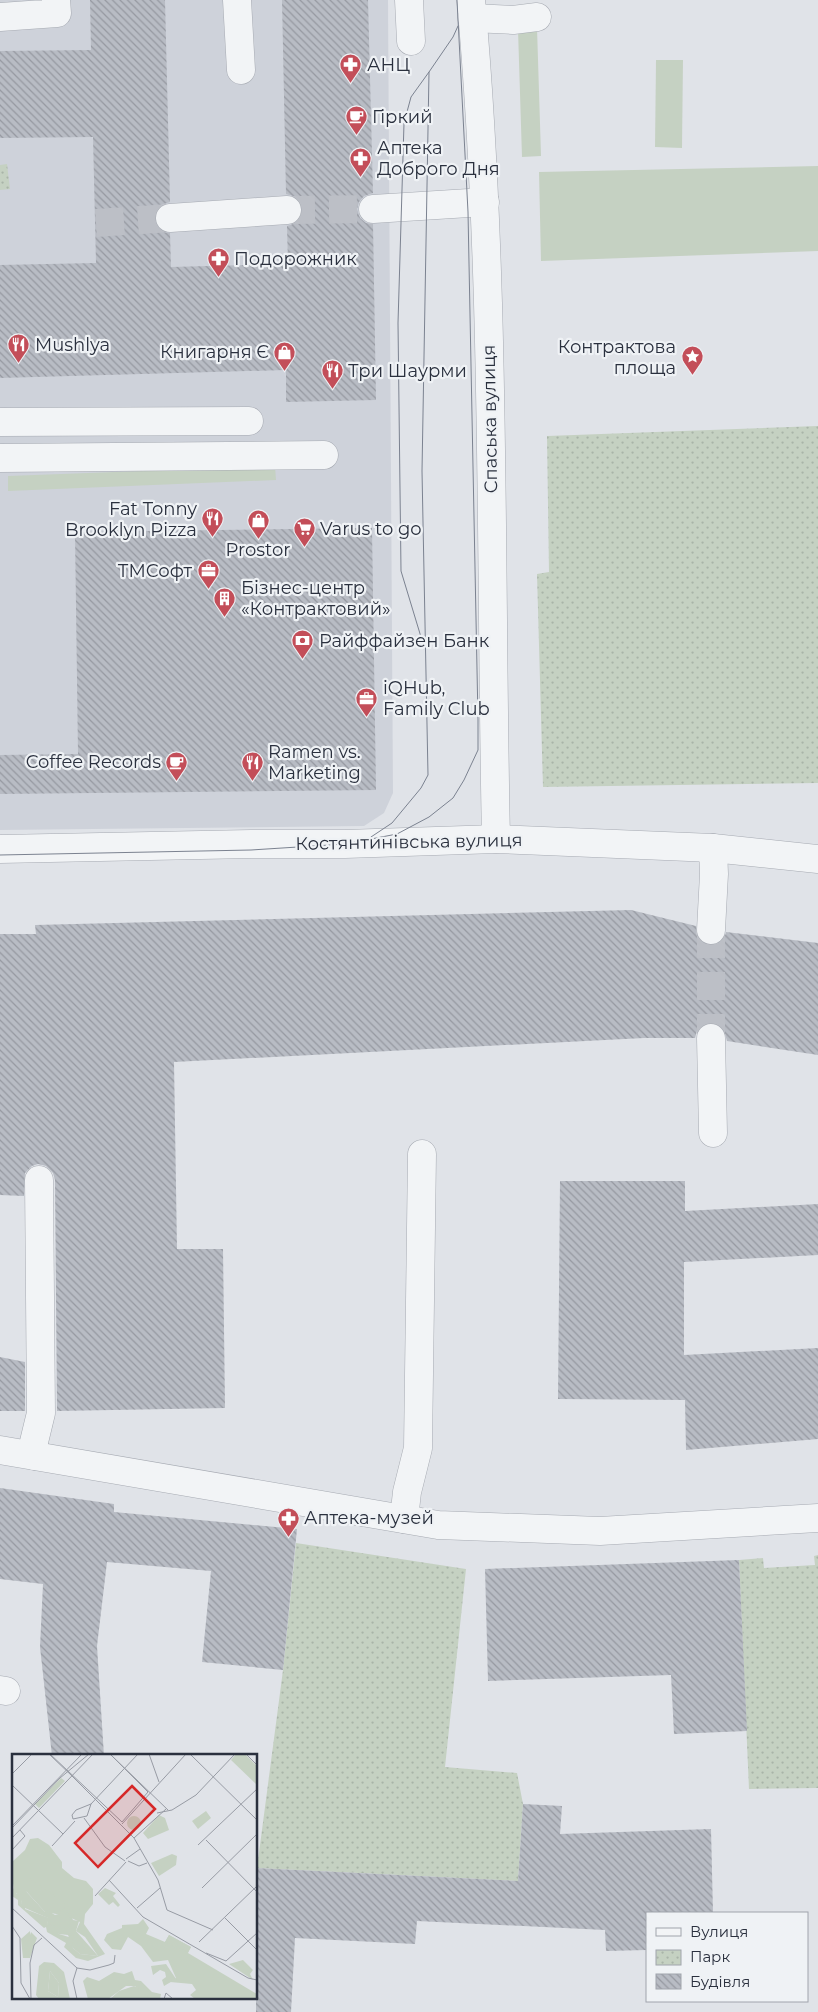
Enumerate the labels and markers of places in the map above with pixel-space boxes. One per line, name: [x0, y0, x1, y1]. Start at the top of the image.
pharmacy icon: АНЦ: [339, 53, 363, 84]
place label: АНЦ: [367, 54, 410, 76]
cafe icon: Гіркий: [344, 105, 368, 136]
place label: Гіркий: [372, 106, 433, 128]
place label: Аптека Доброго Дня: [377, 137, 500, 180]
pharmacy icon: Аптека Доброго Дня: [349, 146, 373, 177]
pharmacy icon: Подорожник: [206, 247, 230, 278]
place label: Подорожник: [234, 248, 357, 270]
restaurant icon: Mushlya: [7, 333, 31, 364]
place label: Mushlya: [35, 334, 110, 356]
place label: Контрактова площа: [558, 336, 676, 379]
shop icon: Книгарня Є: [273, 340, 297, 371]
place label: Книгарня Є: [160, 341, 269, 363]
place icon: Контрактова площа: [680, 345, 704, 376]
restaurant icon: Три Шаурми: [320, 359, 344, 390]
place label: Три Шаурми: [348, 360, 467, 382]
place label: Fat Tonny Brooklyn Pizza: [65, 498, 197, 541]
restaurant icon: Fat Tonny Brooklyn Pizza: [201, 507, 225, 538]
shop icon: Prostor: [246, 508, 270, 539]
supermarket icon: Varus to go: [292, 517, 316, 548]
place label: Varus to go: [320, 518, 422, 540]
place label: Prostor: [225, 539, 291, 561]
office icon: ТМСофт: [196, 559, 220, 590]
place label: ТМСофт: [118, 560, 192, 582]
place label: Бізнес-центр «Контрактовий»: [241, 577, 391, 620]
building icon: Бізнес-центр «Контрактовий»: [213, 586, 237, 617]
bank icon: Райффайзен Банк: [291, 629, 315, 660]
place label: Райффайзен Банк: [319, 630, 490, 652]
place label: iQHub, Family Club: [383, 677, 490, 720]
office icon: iQHub, Family Club: [355, 686, 379, 717]
place label: Ramen vs. Marketing: [268, 741, 361, 784]
cafe icon: Coffee Records: [165, 750, 189, 781]
restaurant icon: Ramen vs. Marketing: [240, 750, 264, 781]
place label: Coffee Records: [26, 751, 161, 773]
pharmacy icon: Аптека-музей: [276, 1506, 300, 1537]
place label: Аптека-музей: [304, 1507, 434, 1529]

